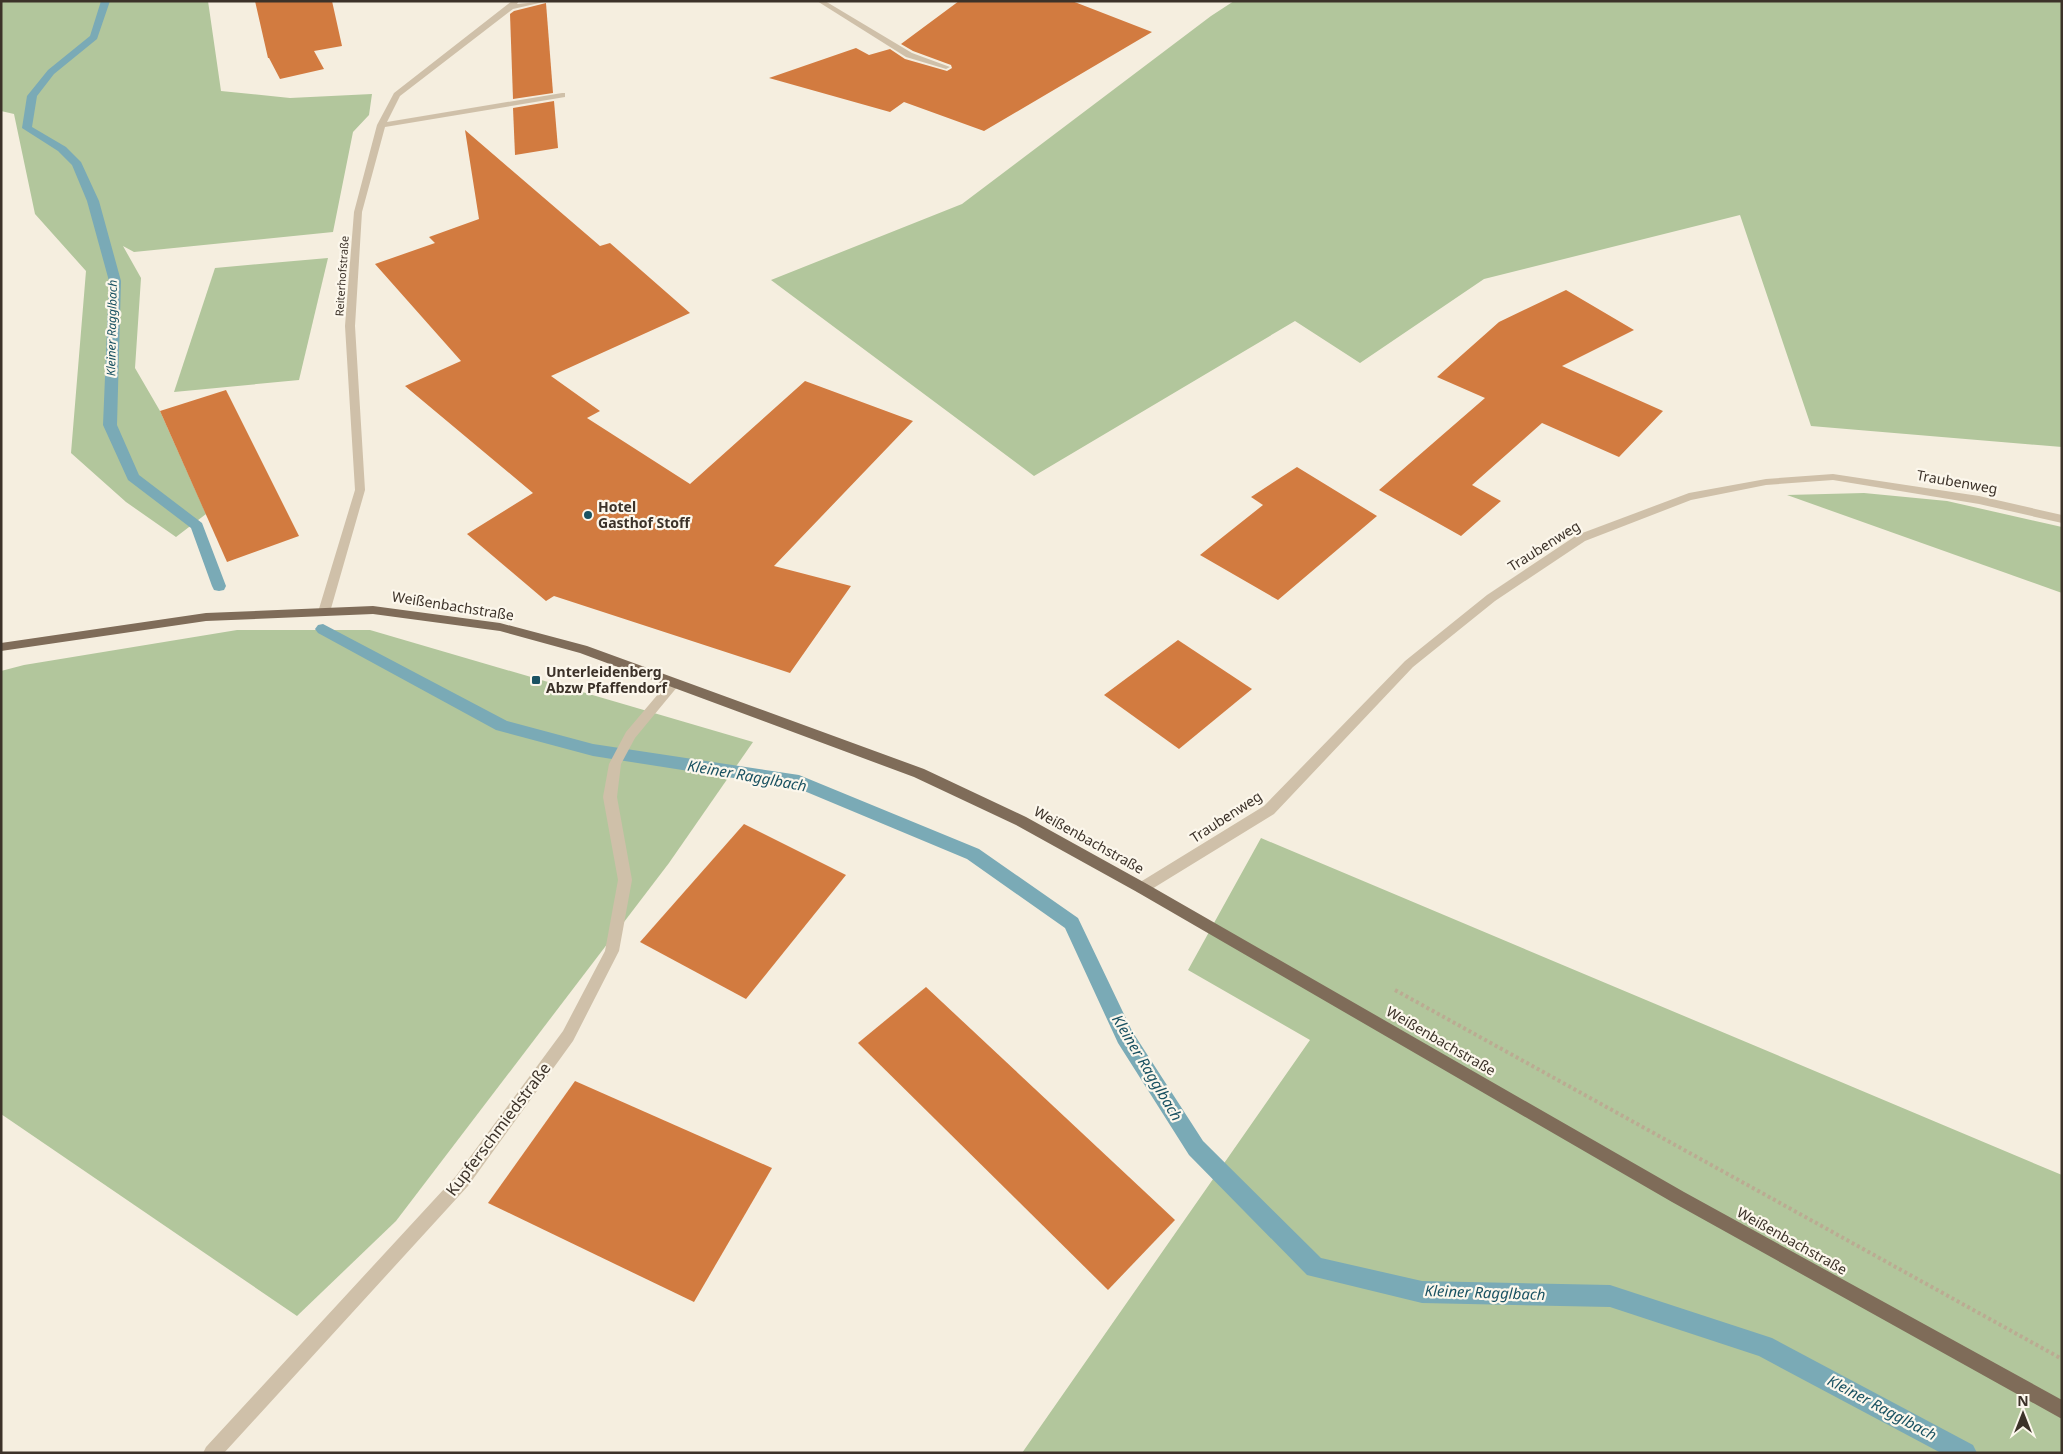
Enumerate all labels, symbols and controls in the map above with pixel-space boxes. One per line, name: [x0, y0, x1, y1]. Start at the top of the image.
street label: Reiterhofstraße: [331, 235, 352, 317]
water label: Kleiner Ragglbach: [102, 280, 121, 376]
street label: Traubenweg: [1915, 465, 1999, 498]
place label: Hotel Gasthof Stoff: [598, 497, 691, 532]
marker: Hotel Gasthof Stoff: [582, 509, 594, 521]
street label: Traubenweg: [1504, 516, 1583, 575]
street label: Weißenbachstraße: [391, 586, 516, 625]
place label: Unterleidenberg Abzw Pfaffendorf: [546, 662, 669, 697]
marker: Unterleidenberg Abzw Pfaffendorf: [530, 674, 542, 686]
water label: Kleiner Ragglbach: [686, 755, 808, 795]
street label: Traubenweg: [1186, 786, 1265, 847]
street label: Weißenbachstraße: [1031, 801, 1148, 878]
street label: Weißenbachstraße: [1383, 1002, 1499, 1080]
water label: Kleiner Ragglbach: [1108, 1011, 1188, 1124]
street label: Kupferschmiedstraße: [441, 1058, 555, 1200]
street label: Weißenbachstraße: [1734, 1202, 1851, 1279]
water label: Kleiner Ragglbach: [1424, 1280, 1546, 1304]
water label: Kleiner Ragglbach: [1824, 1370, 1940, 1444]
north arrow: [1998, 1389, 2048, 1439]
text: N: [2017, 1391, 2029, 1410]

